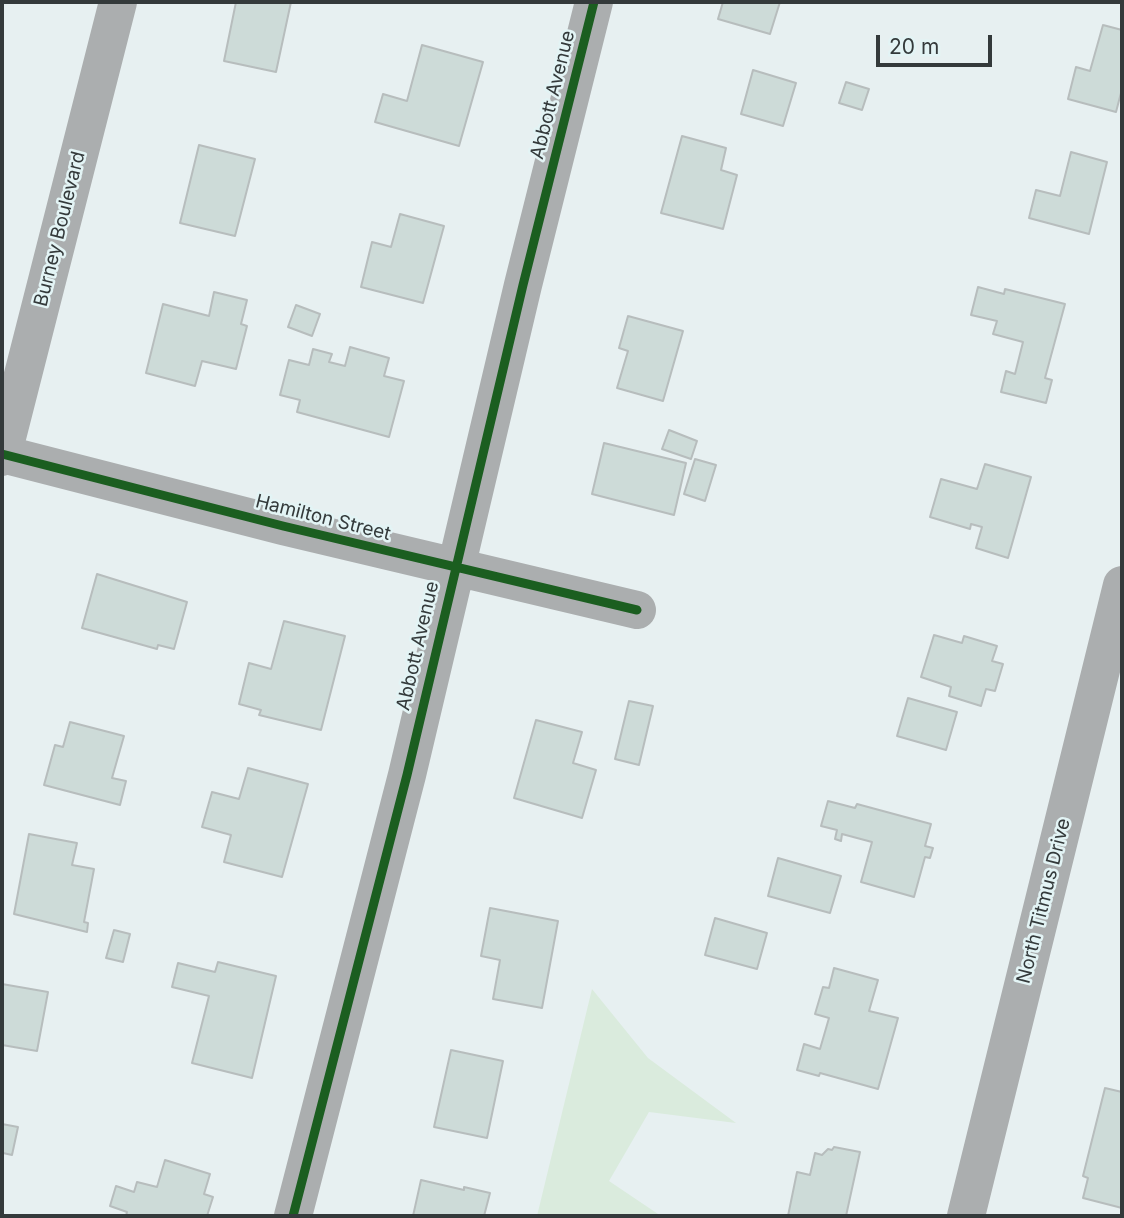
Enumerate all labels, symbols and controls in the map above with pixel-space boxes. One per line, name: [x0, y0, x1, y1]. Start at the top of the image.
scale bar: [879, 21, 995, 65]
street label: Abbott Avenue: [526, 28, 580, 162]
text: 20 m: [889, 34, 939, 59]
street label: Burney Boulevard: [30, 149, 90, 309]
street label: Hamilton Street: [253, 490, 393, 546]
street label: Abbott Avenue: [392, 579, 444, 713]
street label: North Titmus Drive: [1012, 816, 1076, 986]

